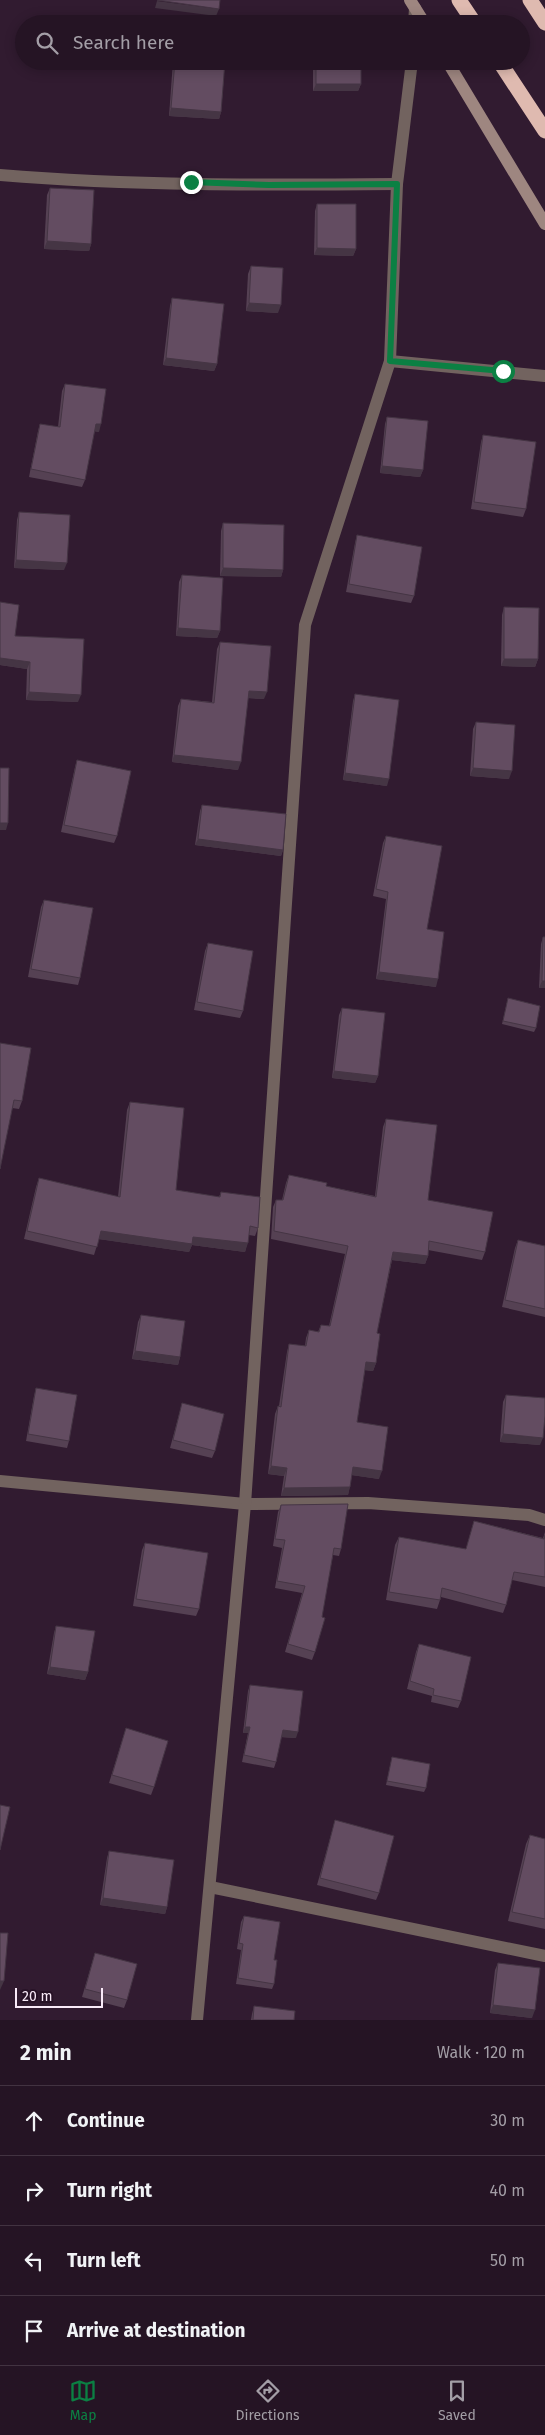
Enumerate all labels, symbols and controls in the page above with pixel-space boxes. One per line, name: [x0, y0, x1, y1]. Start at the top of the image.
search box: [15, 15, 530, 70]
icon: search: [33, 29, 61, 57]
text: Search here: [73, 31, 174, 54]
route end: [180, 171, 203, 194]
route start: [492, 360, 515, 383]
scale bar: [15, 1985, 102, 2008]
text: 20 m: [22, 1988, 52, 2005]
text: 2 min: [20, 2040, 72, 2066]
text: Walk · 120 m: [437, 2043, 525, 2062]
icon: ahead: [20, 2107, 48, 2135]
text: Continue: [67, 2109, 145, 2132]
text: 30 m: [490, 2111, 525, 2130]
icon: right: [20, 2177, 48, 2205]
text: Turn right: [67, 2179, 152, 2202]
text: 40 m: [490, 2181, 525, 2200]
icon: left: [20, 2247, 48, 2275]
text: Turn left: [67, 2249, 141, 2272]
text: 50 m: [490, 2251, 525, 2270]
icon: arrive: [20, 2317, 48, 2345]
text: Arrive at destination: [67, 2319, 246, 2342]
tab: Map: [69, 2377, 97, 2424]
tab: Directions: [235, 2377, 300, 2424]
tab: Saved: [438, 2377, 476, 2424]

